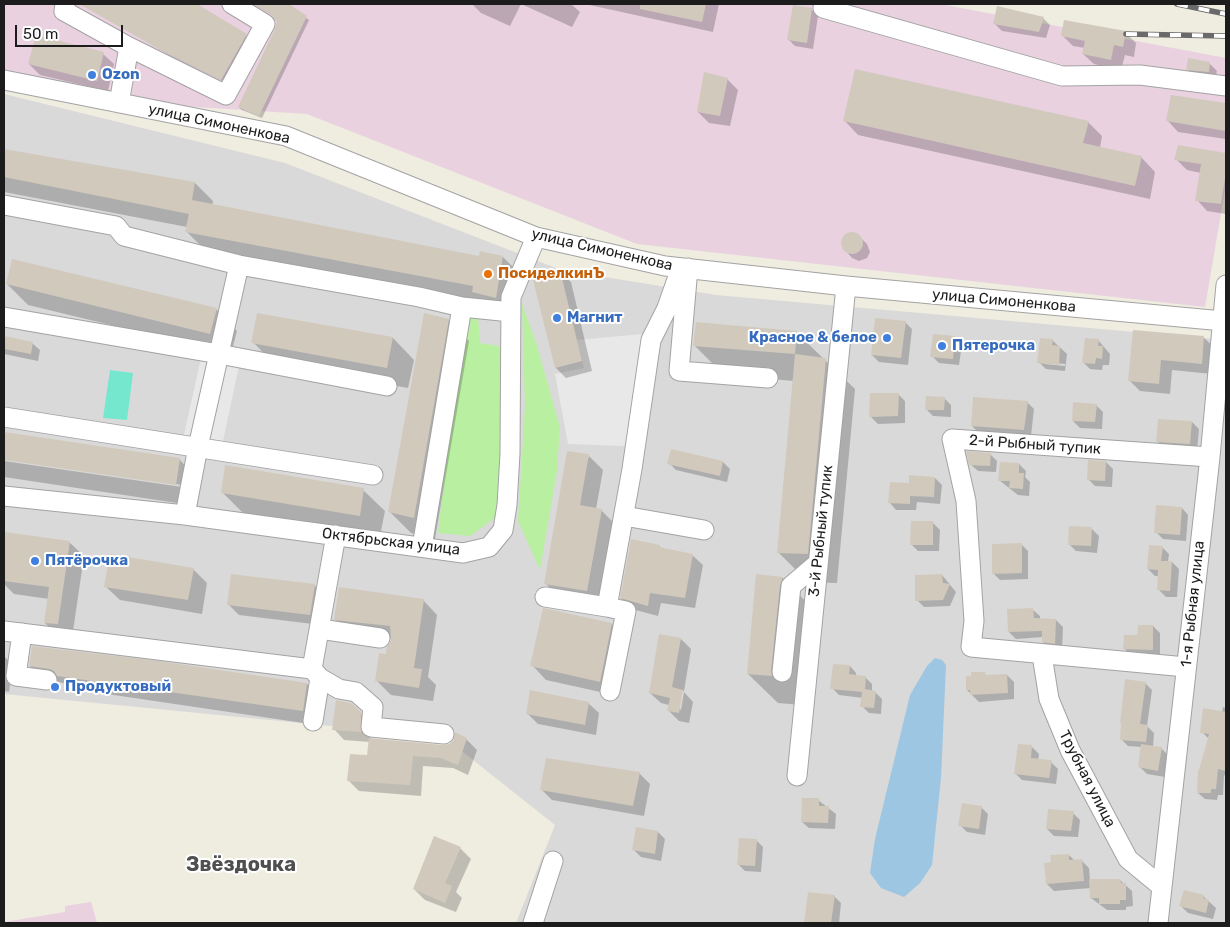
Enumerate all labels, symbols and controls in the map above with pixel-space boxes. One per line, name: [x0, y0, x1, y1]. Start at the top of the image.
scale bar: [18, 15, 125, 47]
text: 50 m: [23, 25, 58, 43]
place label: Ozon: [102, 66, 140, 84]
marker: Ozon: [86, 69, 98, 81]
street label: улица Симоненкова: [146, 100, 292, 148]
street label: улица Симоненкова: [530, 225, 674, 275]
place label: ПосиделкинЪ: [498, 265, 604, 283]
marker: ПосиделкинЪ: [482, 268, 494, 280]
street label: улица Симоненкова: [931, 286, 1077, 316]
place label: Магнит: [567, 309, 623, 327]
marker: Магнит: [551, 312, 563, 324]
place label: Красное & белое: [749, 329, 877, 347]
marker: Красное & белое: [881, 332, 893, 344]
place label: Пятерочка: [952, 337, 1035, 355]
marker: Пятерочка: [936, 340, 948, 352]
street label: 2-й Рыбный тупик: [969, 431, 1101, 459]
street label: 3-й Рыбный тупик: [805, 464, 837, 598]
street label: Октябрьская улица: [321, 525, 461, 559]
street label: 1-я Рыбная улица: [1177, 540, 1209, 668]
place label: Пятёрочка: [45, 552, 128, 570]
marker: Пятёрочка: [29, 555, 41, 567]
place label: Продуктовый: [65, 678, 171, 696]
marker: Продуктовый: [49, 681, 61, 693]
street label: Трубная улица: [1055, 727, 1119, 831]
district label: Звёздочка: [186, 853, 296, 877]

